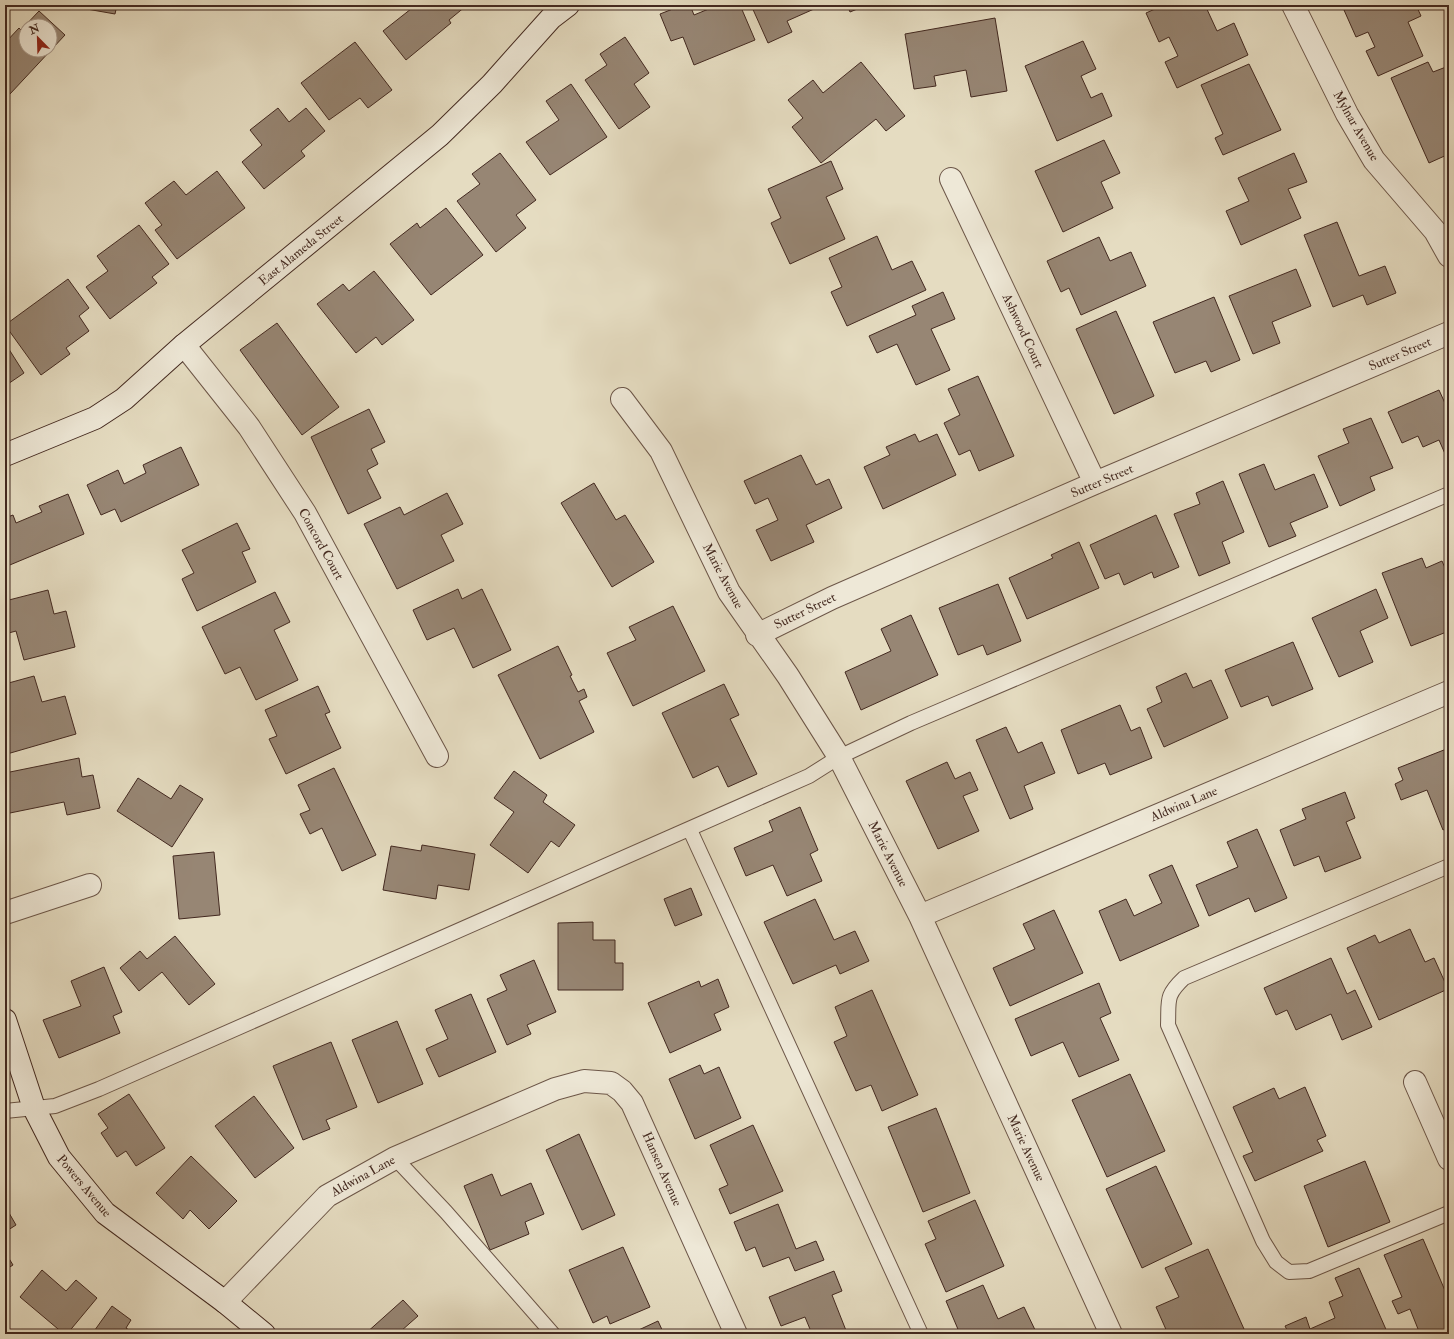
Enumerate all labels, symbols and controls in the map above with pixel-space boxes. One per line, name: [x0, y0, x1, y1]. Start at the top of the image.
north arrow: [18, 18, 58, 58]
text: N: [26, 21, 42, 38]
street label: Mylnar Avenue: [1329, 88, 1383, 165]
street label: East Alameda Street: [255, 211, 347, 289]
street label: Ashwood Court: [998, 290, 1047, 371]
street label: Sutter Street: [1366, 334, 1434, 374]
street label: Sutter Street: [1068, 461, 1136, 501]
street label: Concord Court: [295, 505, 347, 583]
street label: Marie Avenue: [699, 540, 747, 612]
street label: Sutter Street: [772, 589, 838, 633]
street label: Aldwina Lane: [1147, 783, 1220, 826]
street label: Marie Avenue: [865, 818, 912, 890]
street label: Marie Avenue: [1004, 1112, 1049, 1184]
street label: Hansen Avenue: [638, 1129, 686, 1209]
street label: Powers Avenue: [53, 1152, 115, 1221]
street label: Aldwina Lane: [327, 1152, 398, 1201]

